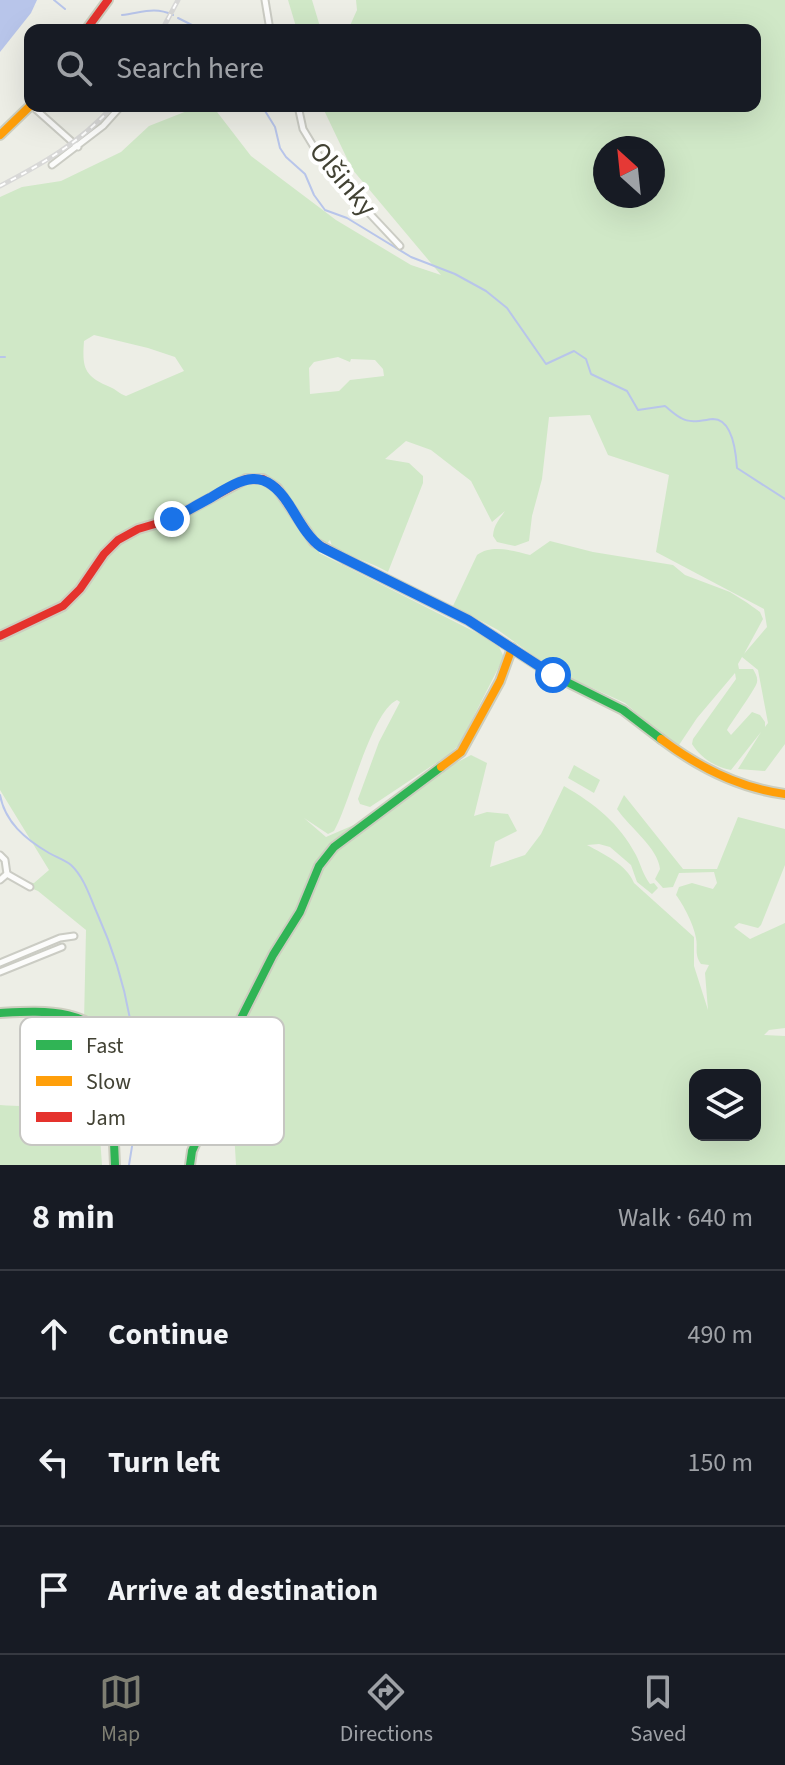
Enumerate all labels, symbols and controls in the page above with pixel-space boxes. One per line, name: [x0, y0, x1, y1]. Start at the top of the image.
search box: [24, 24, 761, 112]
icon: search: [52, 46, 96, 90]
text: Search here: [116, 47, 264, 90]
street label: Olšinky: [300, 133, 386, 225]
north arrow: [593, 136, 665, 208]
route end: [154, 501, 190, 537]
route start: [535, 657, 571, 693]
legend: [20, 1017, 284, 1145]
text: Fast: [86, 1030, 124, 1062]
text: Slow: [86, 1066, 131, 1098]
map controls: [689, 1069, 761, 1141]
button: layers: [689, 1069, 761, 1141]
text: Jam: [86, 1102, 126, 1134]
text: 8 min: [32, 1193, 115, 1242]
text: Walk · 640 m: [618, 1199, 753, 1236]
icon: ahead: [32, 1312, 76, 1356]
text: Continue: [108, 1313, 229, 1356]
text: 490 m: [687, 1316, 753, 1353]
icon: left: [32, 1440, 76, 1484]
text: Turn left: [108, 1441, 220, 1484]
text: 150 m: [687, 1444, 753, 1481]
icon: arrive: [32, 1568, 76, 1612]
text: Arrive at destination: [108, 1569, 378, 1612]
tab: Map: [99, 1670, 143, 1750]
tab: Directions: [340, 1670, 433, 1750]
tab: Saved: [630, 1670, 686, 1750]

